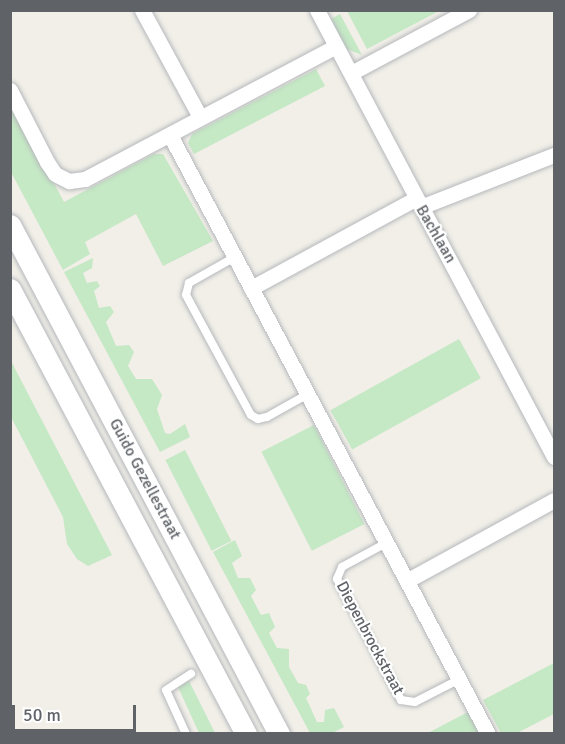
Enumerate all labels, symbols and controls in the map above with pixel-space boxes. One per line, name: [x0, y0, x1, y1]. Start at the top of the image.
street label: Bachlaan: [412, 202, 460, 266]
street label: Guido Gezellestraat: [105, 415, 185, 543]
street label: Diepenbrockstraat: [332, 578, 408, 698]
scale bar: [15, 693, 140, 731]
text: 50 m: [23, 704, 61, 726]

